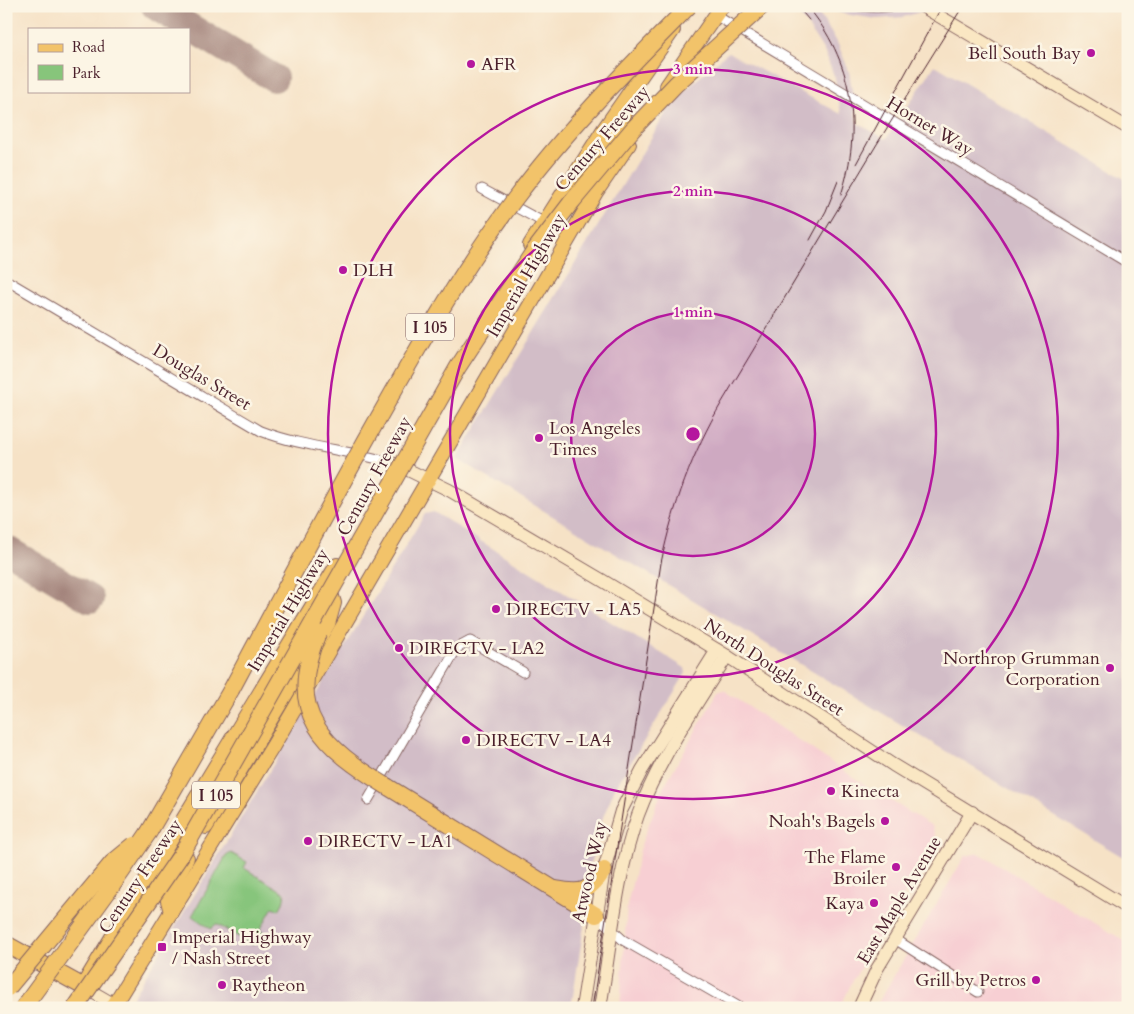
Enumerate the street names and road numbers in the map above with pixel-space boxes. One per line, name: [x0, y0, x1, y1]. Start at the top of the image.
street label: Century Freeway: [549, 79, 656, 197]
street label: Hornet Way: [882, 91, 978, 162]
street label: Imperial Highway: [481, 208, 572, 342]
road number: I 105: [406, 314, 454, 341]
street label: Douglas Street: [148, 338, 256, 417]
street label: Century Freeway: [331, 411, 418, 541]
street label: Imperial Highway: [242, 544, 335, 677]
street label: North Douglas Street: [699, 613, 849, 722]
road number: I 105: [192, 782, 240, 808]
street label: Century Freeway: [93, 814, 188, 939]
street label: Atwood Way: [566, 818, 613, 926]
street label: East Maple Avenue: [851, 831, 948, 969]

